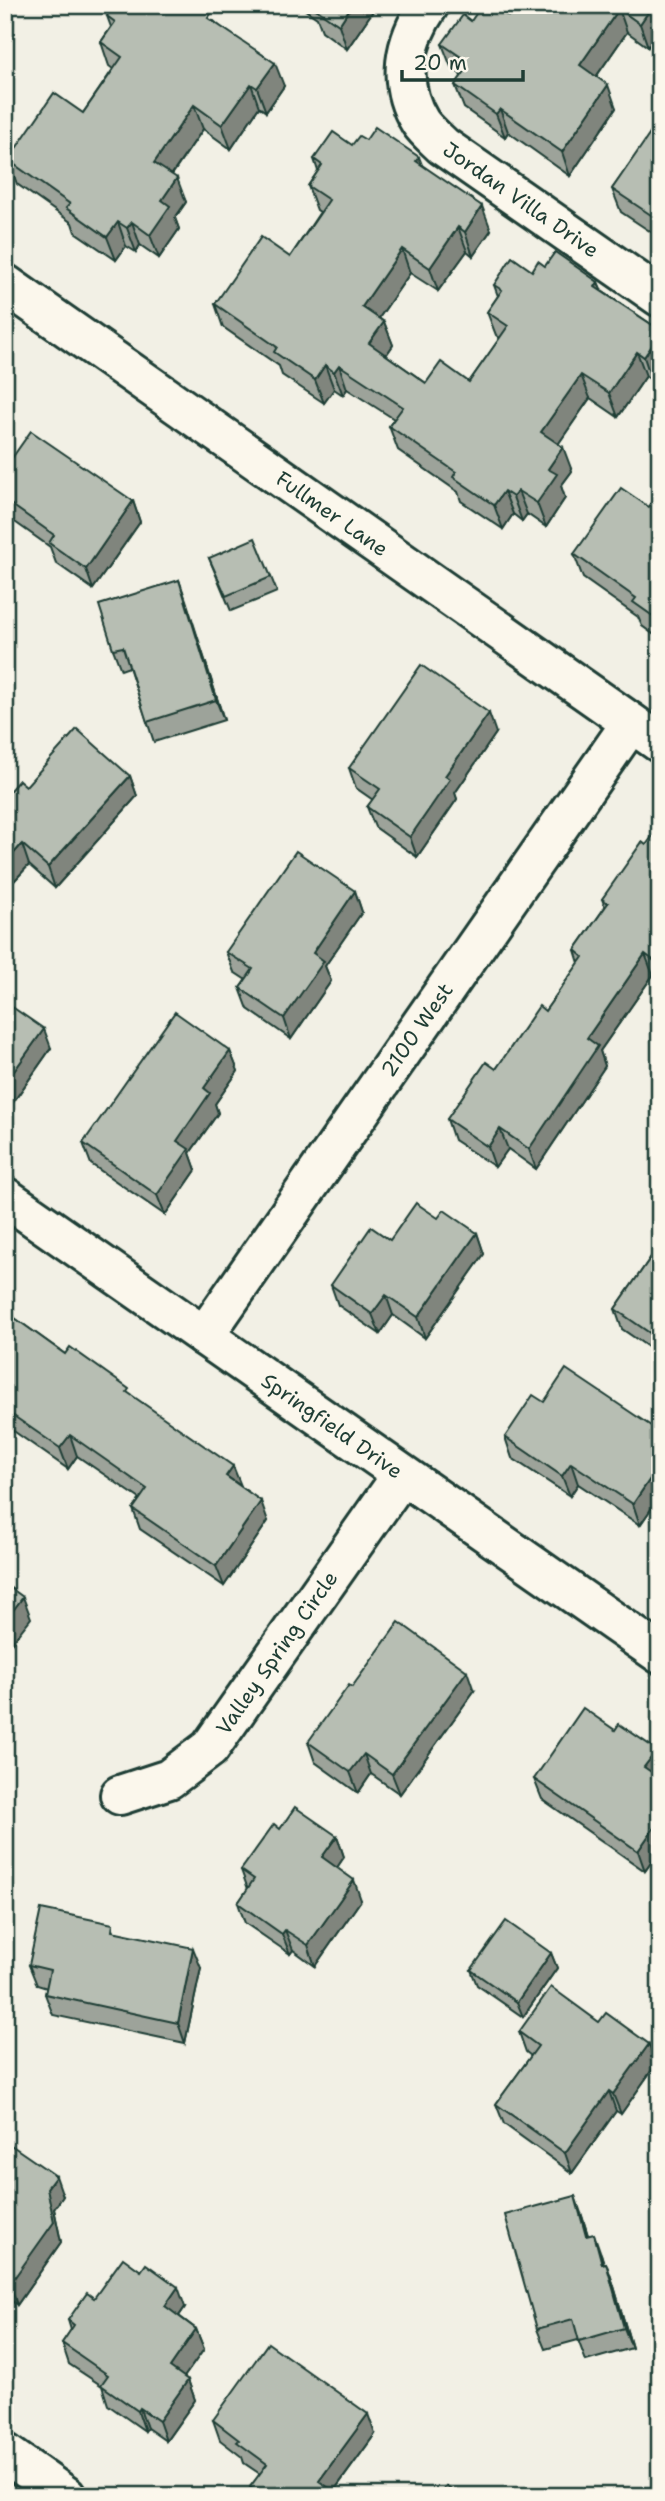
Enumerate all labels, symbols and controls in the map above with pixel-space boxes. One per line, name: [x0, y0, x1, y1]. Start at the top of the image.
scale bar: [402, 38, 523, 82]
text: 20 m: [413, 49, 467, 77]
street label: Jordan Villa Drive: [437, 136, 605, 264]
street label: Fullmer Lane: [270, 465, 394, 563]
street label: 2100 West: [374, 978, 460, 1082]
street label: Springfield Drive: [256, 1367, 408, 1485]
street label: Valley Spring Circle: [210, 1565, 344, 1741]

